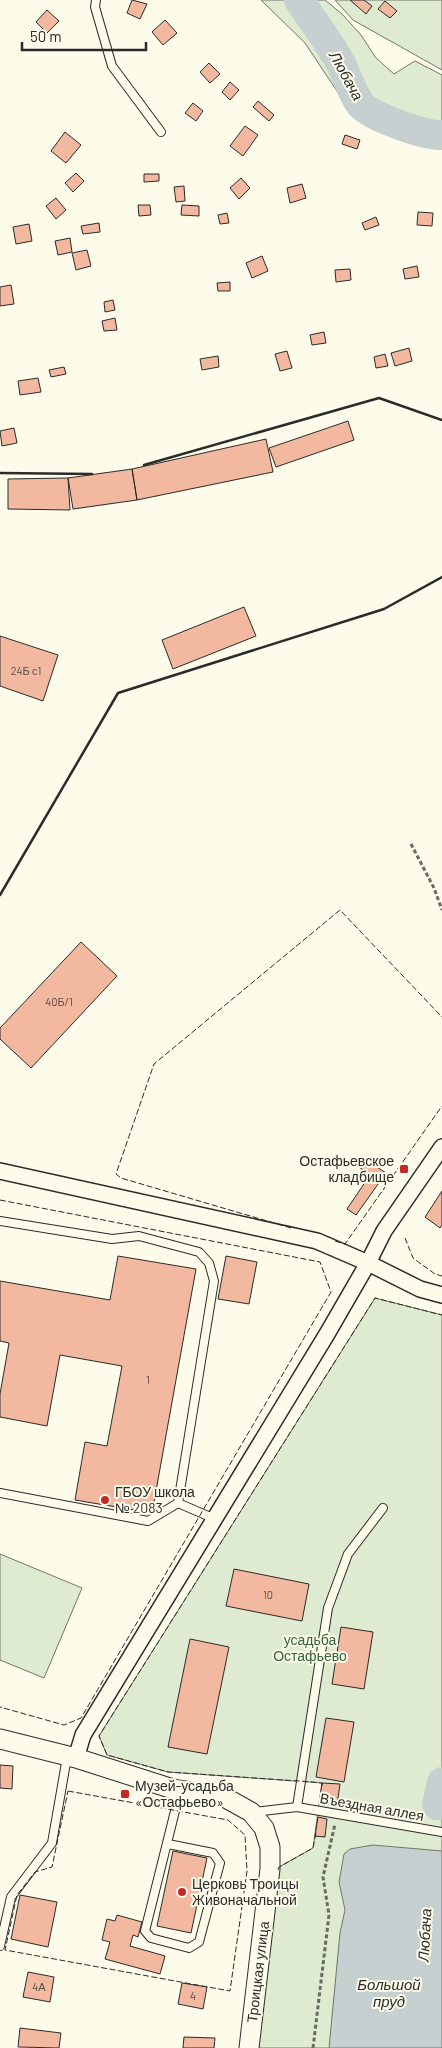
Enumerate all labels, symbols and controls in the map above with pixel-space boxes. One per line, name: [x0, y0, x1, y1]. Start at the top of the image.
scale bar: [22, 20, 146, 52]
text: 50 m: [30, 27, 62, 45]
water label: Любача: [326, 47, 368, 103]
house number: 24Б с1: [11, 664, 41, 677]
house number: 40Б/1: [45, 995, 73, 1008]
place label: Остафьевское кладбище: [299, 1152, 394, 1185]
marker: Остафьевское кладбище: [398, 1163, 410, 1175]
house number: 1: [146, 1373, 150, 1386]
place label: ГБОУ школа № 2083: [115, 1483, 195, 1516]
marker: ГБОУ школа № 2083: [99, 1494, 111, 1506]
house number: 10: [263, 1588, 273, 1601]
park label: усадьба Остафьево: [273, 1631, 347, 1664]
place label: Музей-усадьба «Остафьево»: [135, 1777, 234, 1810]
marker: Музей-усадьба «Остафьево»: [119, 1788, 131, 1800]
street label: Въездная аллея: [319, 1789, 425, 1824]
place label: Церковь Троицы Живоначальной: [192, 1875, 299, 1908]
marker: Церковь Троицы Живоначальной: [176, 1886, 188, 1898]
water label: Любача: [414, 1908, 434, 1963]
street label: Троицкая улица: [243, 1920, 272, 2024]
water label: Большой пруд: [357, 1975, 421, 2010]
house number: 4А: [32, 1980, 46, 1993]
house number: 4: [190, 1989, 196, 2002]

